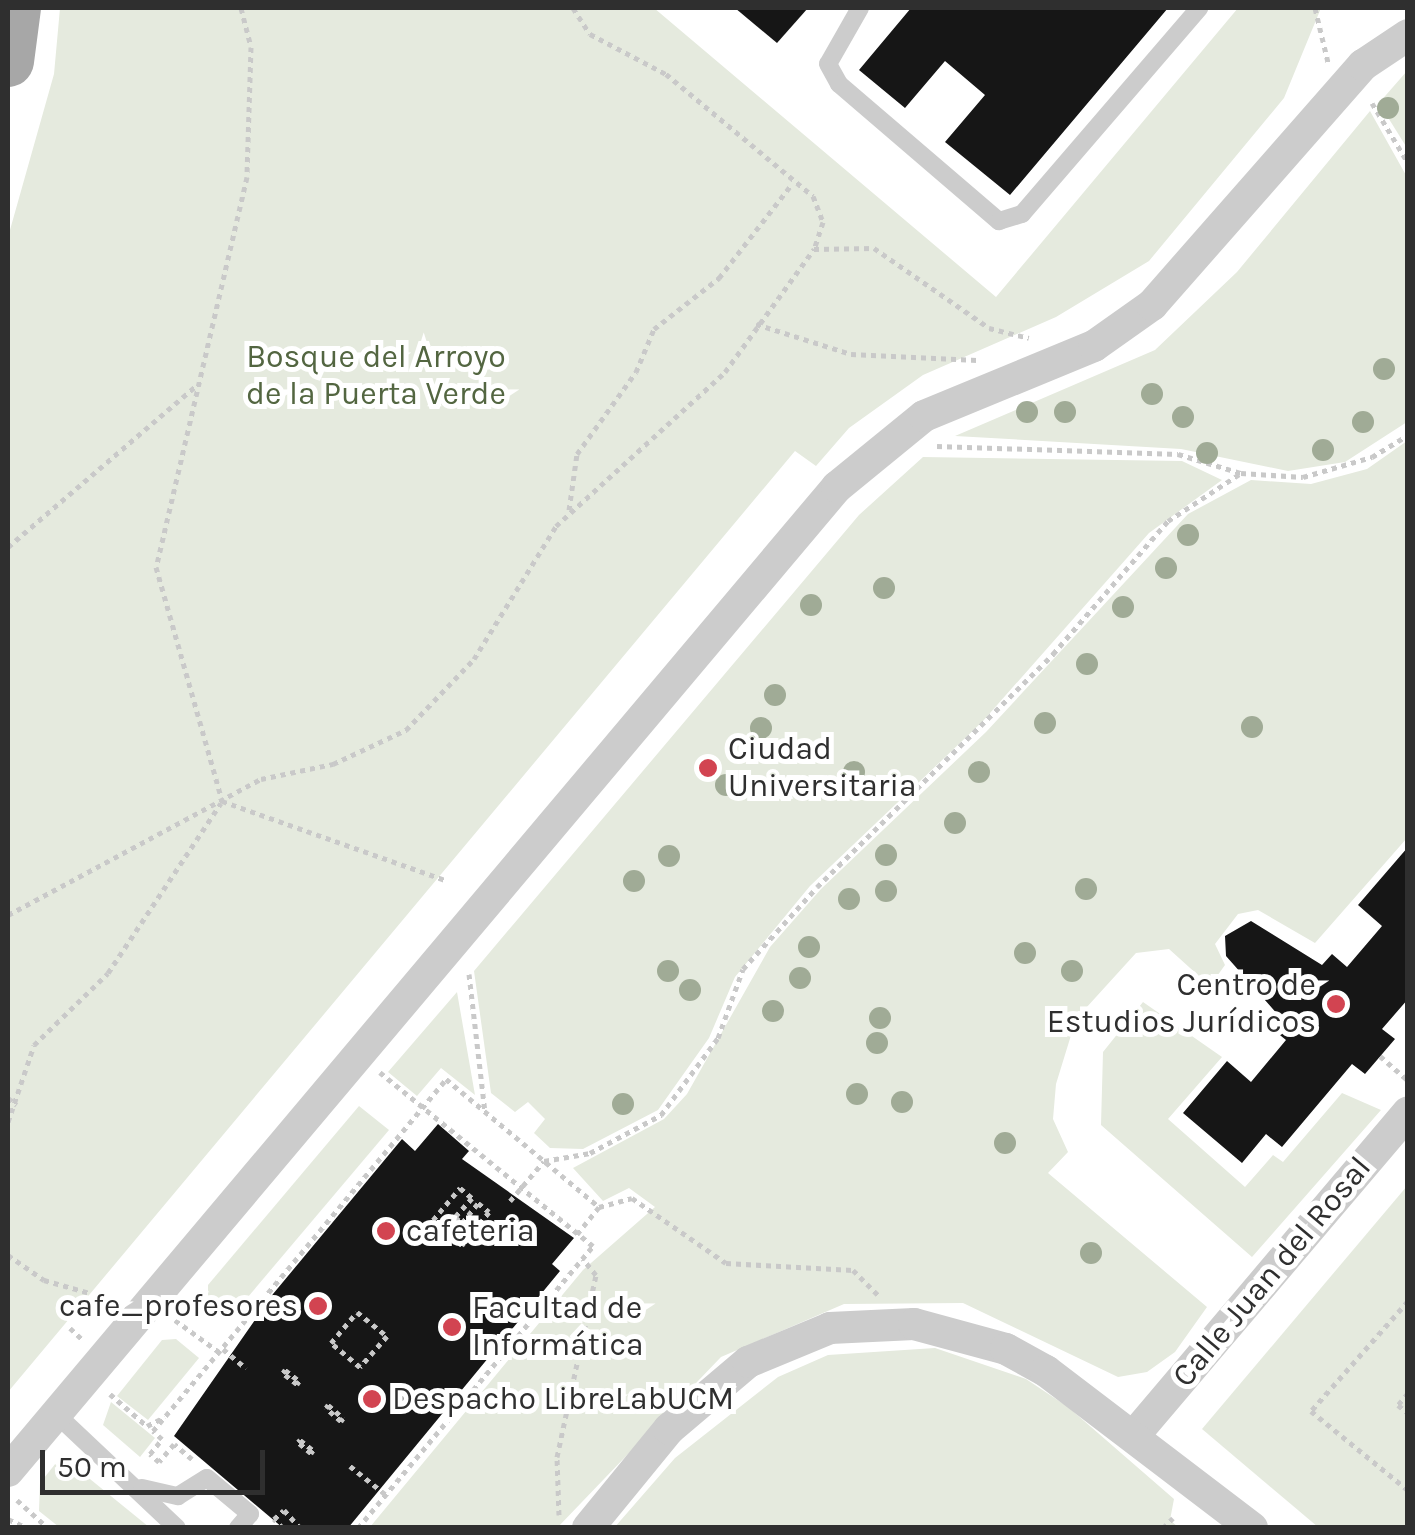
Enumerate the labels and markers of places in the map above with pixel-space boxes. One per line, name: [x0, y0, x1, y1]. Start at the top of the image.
place label: Ciudad Universitaria: [728, 731, 917, 806]
marker: Ciudad Universitaria: [697, 757, 719, 779]
place label: Centro de Estudios Jurídicos: [1047, 967, 1316, 1042]
marker: Centro de Estudios Jurídicos: [1325, 993, 1347, 1015]
place label: cafeteria: [406, 1212, 535, 1250]
marker: cafeteria: [375, 1220, 397, 1242]
place label: cafe_profesores: [59, 1287, 298, 1325]
place label: Facultad de Informática: [472, 1290, 644, 1365]
marker: cafe_profesores: [307, 1295, 329, 1317]
marker: Facultad de Informática: [441, 1316, 463, 1338]
place label: Despacho LibreLabUCM: [392, 1380, 734, 1418]
marker: Despacho LibreLabUCM: [361, 1388, 383, 1410]

